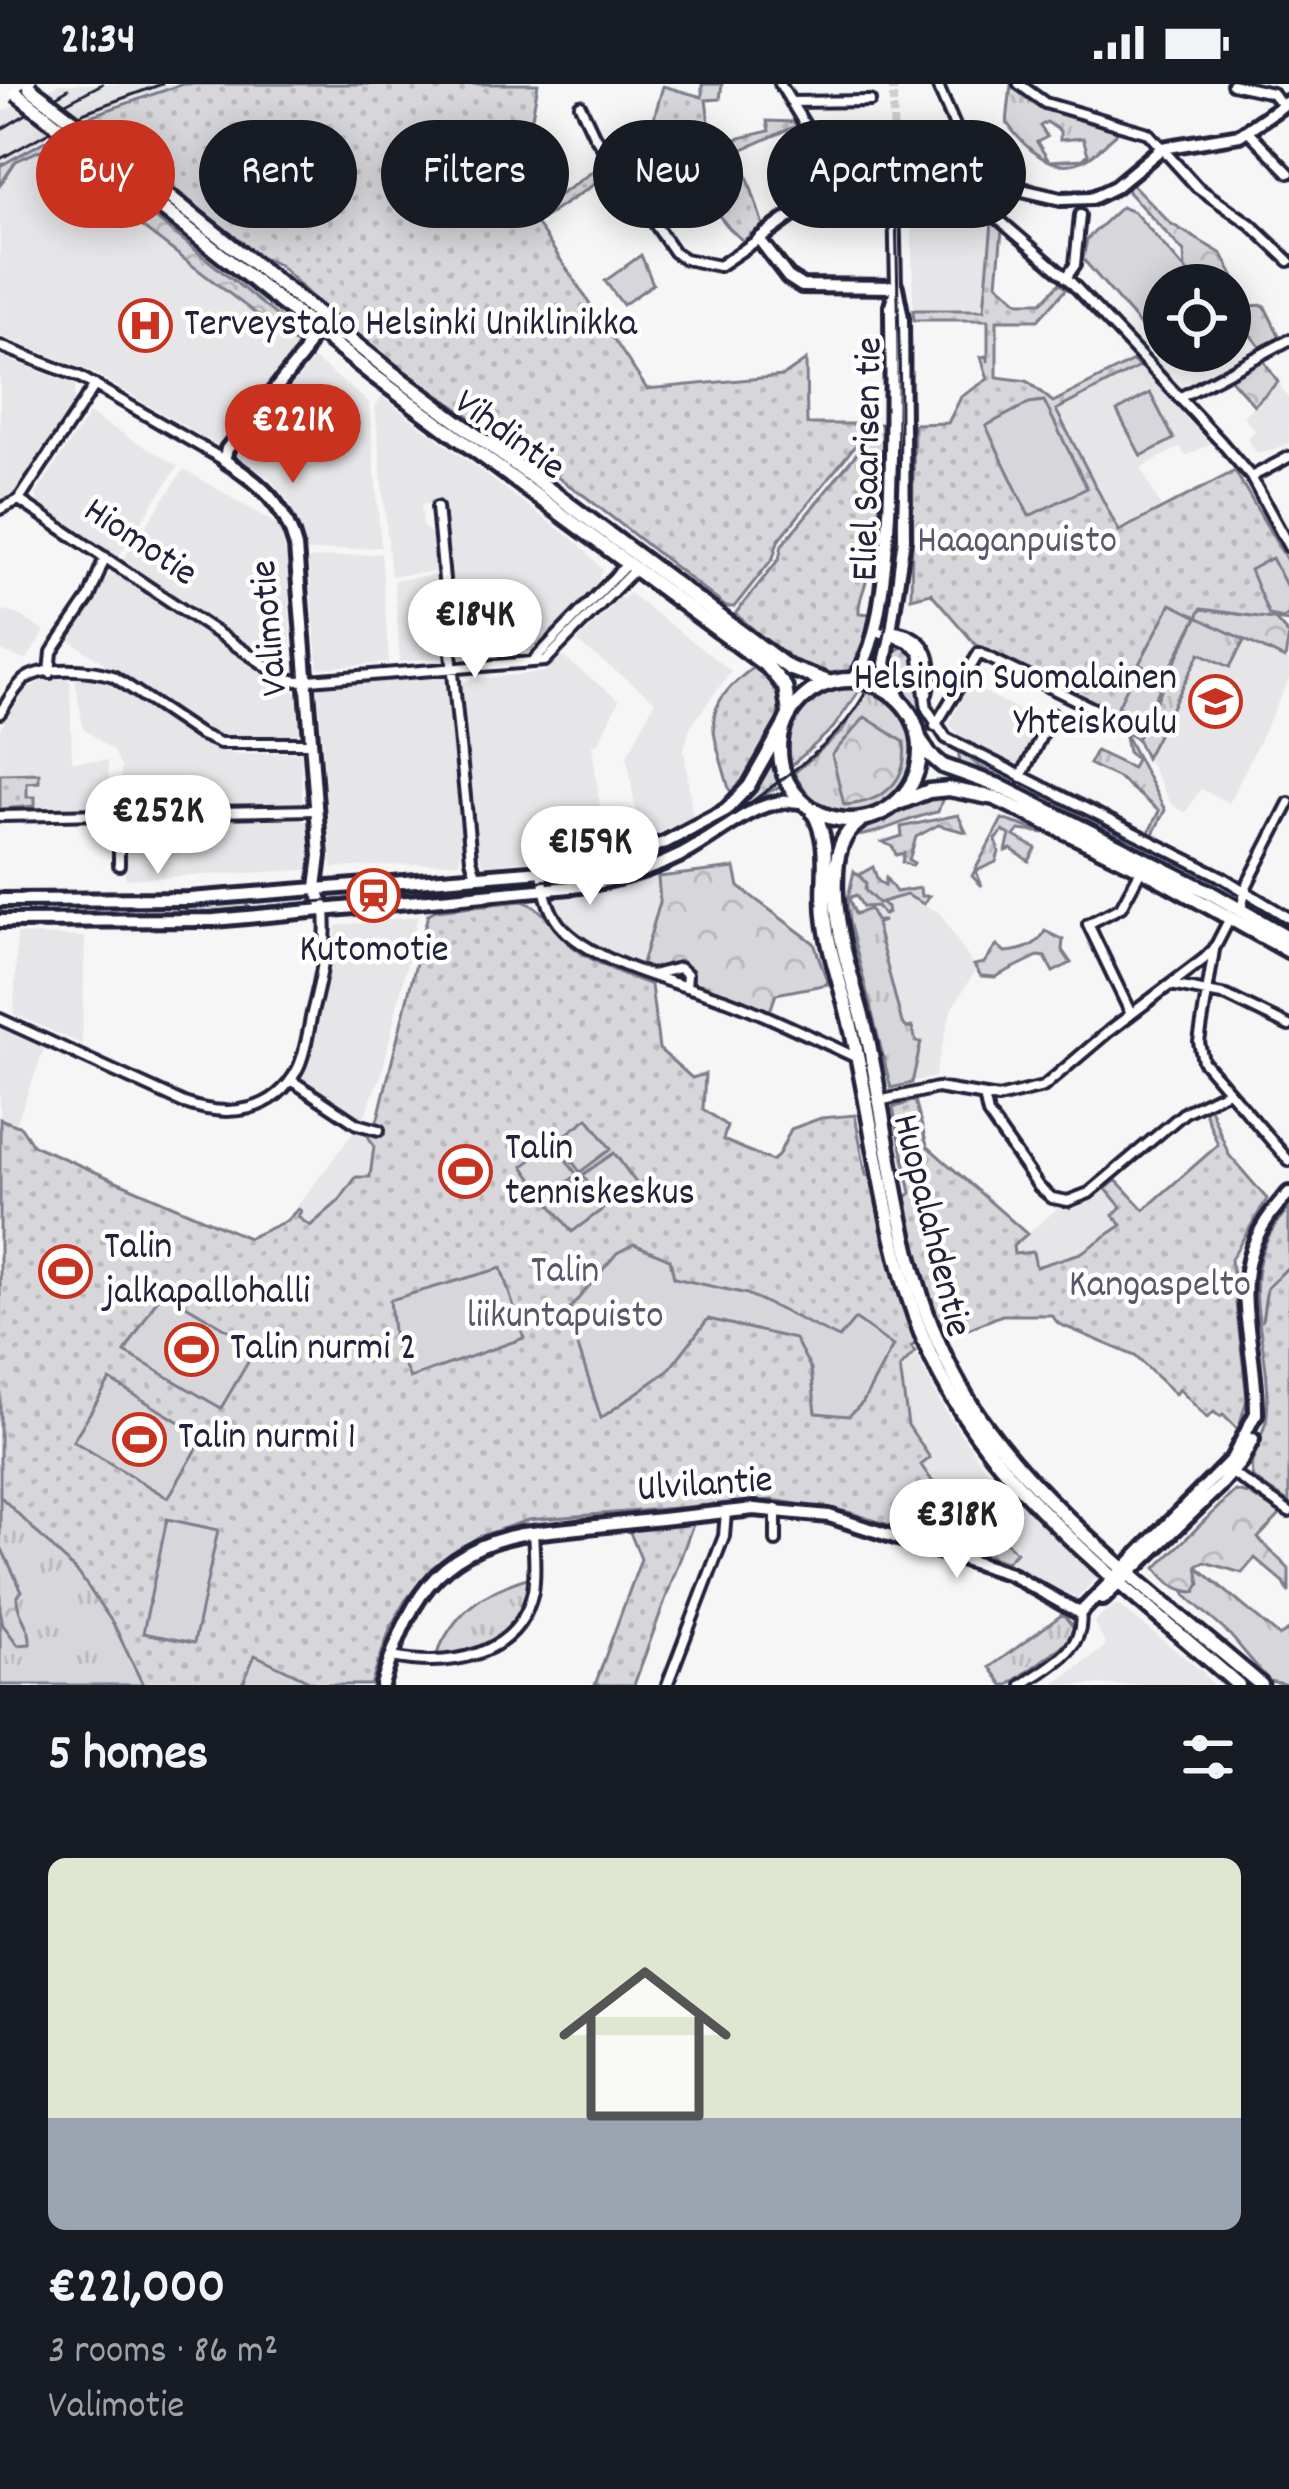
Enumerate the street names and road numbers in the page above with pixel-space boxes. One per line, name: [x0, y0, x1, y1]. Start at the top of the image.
street label: Eliel Saarisen tie: [840, 336, 900, 582]
street label: Vihdintie: [441, 378, 575, 496]
street label: Hiomotie: [71, 486, 207, 602]
street label: Valimotie: [239, 558, 305, 698]
street label: Huopalahdentie: [875, 1109, 983, 1343]
street label: Ulvilantie: [635, 1455, 775, 1519]

